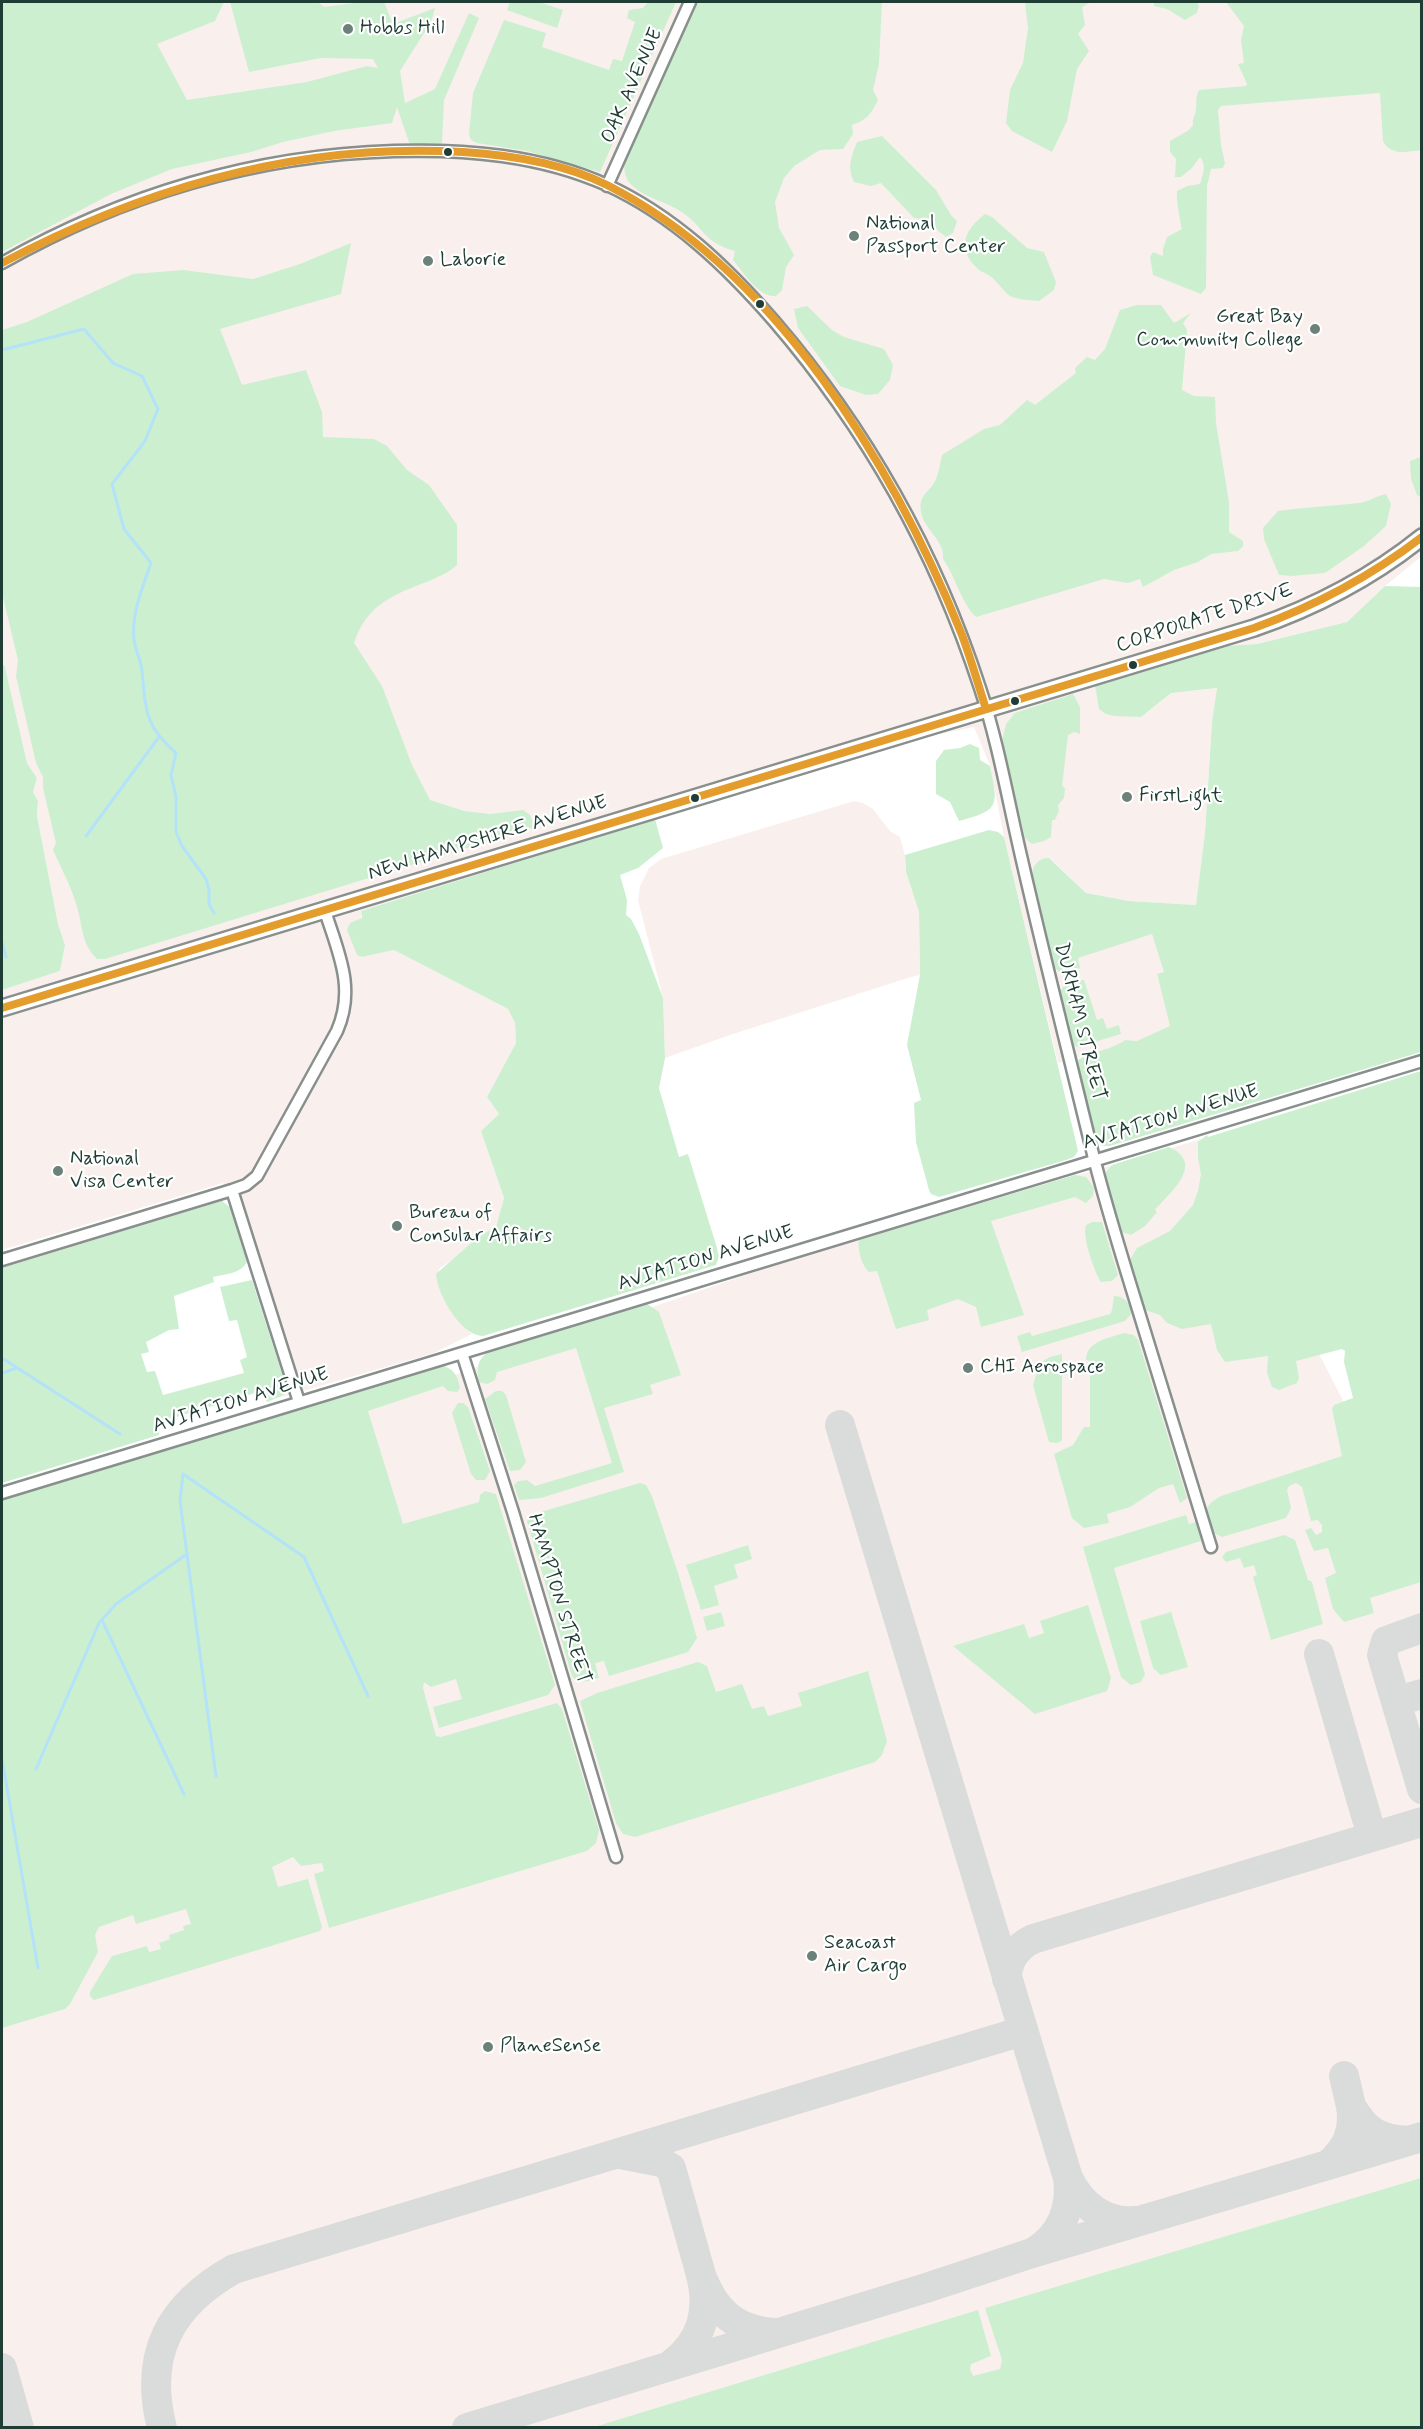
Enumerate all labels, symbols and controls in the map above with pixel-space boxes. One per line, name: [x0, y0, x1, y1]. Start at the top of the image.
place label: Hobbs Hill: [360, 17, 444, 41]
marker: Hobbs Hill: [341, 22, 355, 36]
street label: OAK AVENUE: [597, 25, 669, 147]
unlabelled marker: [442, 146, 454, 158]
place label: National Passport Center: [866, 213, 1006, 260]
marker: National Passport Center: [847, 229, 861, 243]
place label: Laborie: [440, 249, 506, 273]
marker: Laborie: [421, 254, 435, 268]
unlabelled marker: [754, 298, 766, 310]
place label: Great Bay Community College: [1136, 306, 1303, 353]
marker: Great Bay Community College: [1308, 322, 1322, 336]
street label: CORPORATE DRIVE: [1114, 579, 1296, 659]
unlabelled marker: [1127, 659, 1139, 671]
unlabelled marker: [1009, 695, 1021, 707]
place label: FirstLight: [1139, 785, 1222, 809]
marker: FirstLight: [1120, 790, 1134, 804]
street label: NEW HAMPSHIRE AVENUE: [366, 791, 610, 887]
unlabelled marker: [689, 792, 701, 804]
street label: DURHAM STREET: [1048, 940, 1110, 1104]
street label: AVIATION AVENUE: [1080, 1080, 1262, 1156]
place label: National Visa Center: [70, 1148, 174, 1195]
marker: National Visa Center: [51, 1164, 65, 1178]
place label: Bureau of Consular Affairs: [409, 1202, 552, 1249]
marker: Bureau of Consular Affairs: [390, 1219, 404, 1233]
street label: AVIATION AVENUE: [615, 1221, 797, 1297]
place label: CHI Aerospace: [980, 1356, 1104, 1380]
marker: CHI Aerospace: [961, 1361, 975, 1375]
street label: AVIATION AVENUE: [150, 1363, 332, 1439]
street label: HAMPTON STREET: [521, 1511, 595, 1687]
place label: Seacoast Air Cargo: [824, 1932, 907, 1979]
marker: Seacoast Air Cargo: [805, 1949, 819, 1963]
place label: PlaneSense: [500, 2035, 601, 2059]
marker: PlaneSense: [481, 2040, 495, 2054]

